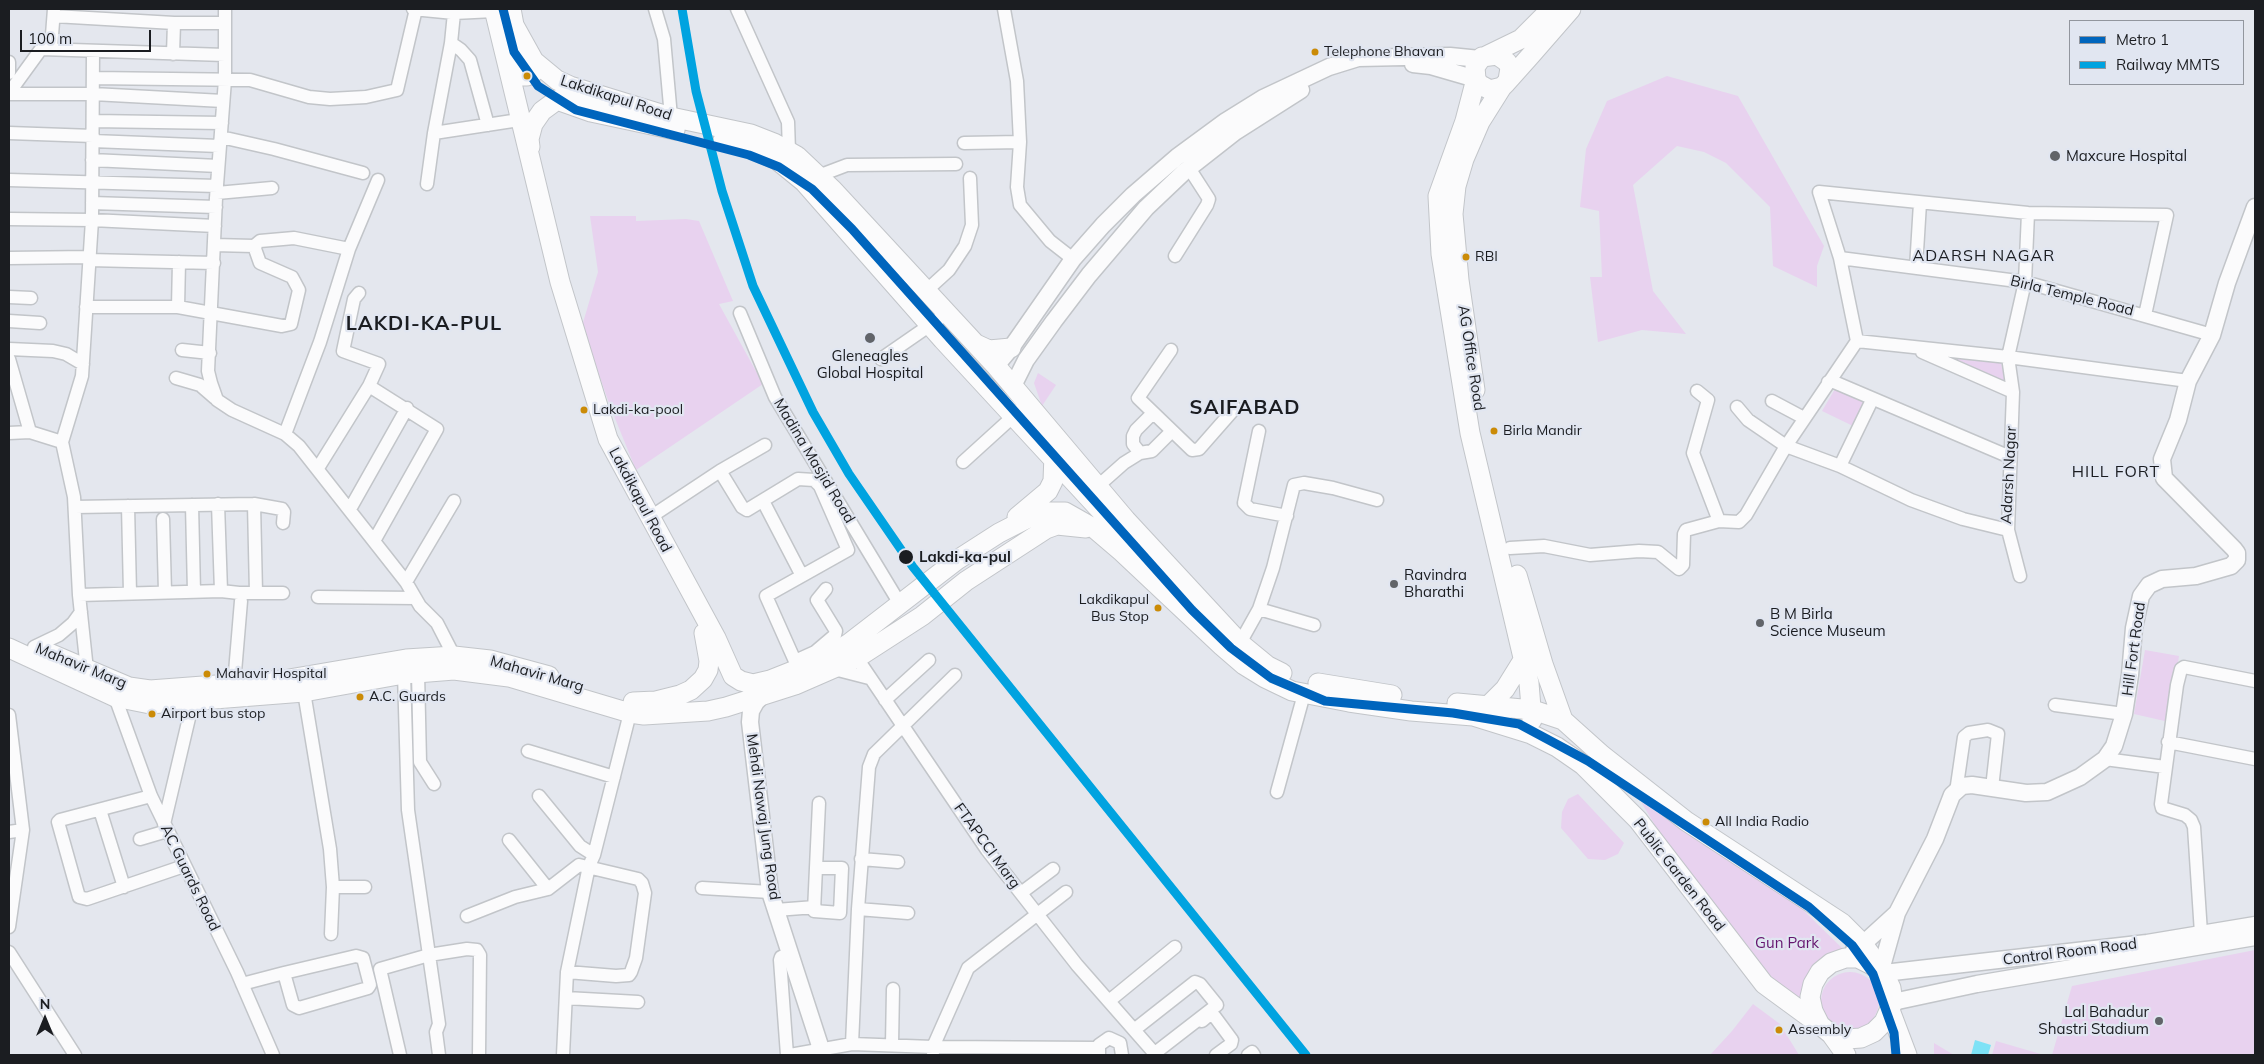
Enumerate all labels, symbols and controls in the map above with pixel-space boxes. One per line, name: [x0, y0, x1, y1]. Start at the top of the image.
scale bar: [22, 20, 154, 52]
legend: [2069, 20, 2244, 85]
text: 100 m: [28, 29, 72, 48]
text: Metro 1: [2116, 30, 2169, 49]
place label: Telephone Bhavan: [1324, 44, 1444, 60]
marker: Telephone Bhavan: [1310, 47, 1320, 57]
text: Railway MMTS: [2116, 55, 2220, 74]
unlabelled marker: [522, 71, 532, 81]
street label: Lakdikapul Road: [558, 72, 674, 124]
place label: Maxcure Hospital: [2066, 147, 2187, 165]
marker: Maxcure Hospital: [2048, 149, 2062, 163]
district label: ADARSH NAGAR: [1911, 246, 2057, 266]
place label: RBI: [1475, 249, 1498, 265]
marker: RBI: [1461, 252, 1471, 262]
street label: Birla Temple Road: [2009, 272, 2135, 320]
street label: AG Office Road: [1454, 304, 1488, 412]
district label: LAKDI-KA-PUL: [344, 312, 504, 336]
marker: Gleneagles Global Hospital: [863, 331, 877, 345]
place label: Gleneagles Global Hospital: [817, 347, 923, 382]
street label: Madina Masjid Road: [770, 395, 858, 527]
district label: SAIFABAD: [1189, 396, 1301, 420]
place label: Lakdi-ka-pool: [593, 402, 683, 418]
marker: Lakdi-ka-pool: [579, 405, 589, 415]
place label: Birla Mandir: [1503, 423, 1582, 439]
marker: Birla Mandir: [1489, 426, 1499, 436]
street label: Adarsh Nagar: [1997, 426, 2021, 524]
street label: Lakdikapul Road: [605, 445, 675, 555]
district label: HILL FORT: [2071, 462, 2161, 482]
marker: Lakdi-ka-pul: [897, 548, 915, 566]
place label: Lakdi-ka-pul: [919, 548, 1011, 566]
place label: Ravindra Bharathi: [1404, 566, 1467, 601]
marker: Ravindra Bharathi: [1388, 578, 1400, 590]
place label: Lakdikapul Bus Stop: [1079, 592, 1149, 624]
street label: Hill Fort Road: [2119, 601, 2149, 697]
marker: Lakdikapul Bus Stop: [1153, 603, 1163, 613]
place label: B M Birla Science Museum: [1770, 605, 1886, 640]
marker: B M Birla Science Museum: [1754, 617, 1766, 629]
street label: Mahavir Marg: [33, 640, 129, 692]
street label: Mahavir Marg: [488, 652, 586, 696]
place label: Mahavir Hospital: [216, 666, 326, 682]
marker: Mahavir Hospital: [202, 669, 212, 679]
place label: A.C. Guards: [369, 689, 446, 705]
marker: A.C. Guards: [355, 692, 365, 702]
place label: Airport bus stop: [161, 706, 265, 722]
marker: Airport bus stop: [147, 709, 157, 719]
street label: Mehdi Nawaj Jung Road: [742, 733, 784, 901]
street label: FTAPCCI Marg: [950, 800, 1024, 892]
place label: All India Radio: [1715, 814, 1809, 830]
street label: Public Garden Road: [1630, 815, 1728, 935]
marker: All India Radio: [1701, 817, 1711, 827]
street label: AC Guards Road: [156, 822, 224, 934]
park label: Gun Park: [1755, 934, 1819, 952]
street label: Control Room Road: [2002, 935, 2138, 969]
north arrow: [20, 994, 70, 1044]
text: N: [40, 995, 50, 1013]
place label: Lal Bahadur Shastri Stadium: [2038, 1003, 2149, 1038]
marker: Lal Bahadur Shastri Stadium: [2153, 1015, 2165, 1027]
place label: Assembly: [1788, 1022, 1851, 1038]
marker: Assembly: [1774, 1025, 1784, 1035]

